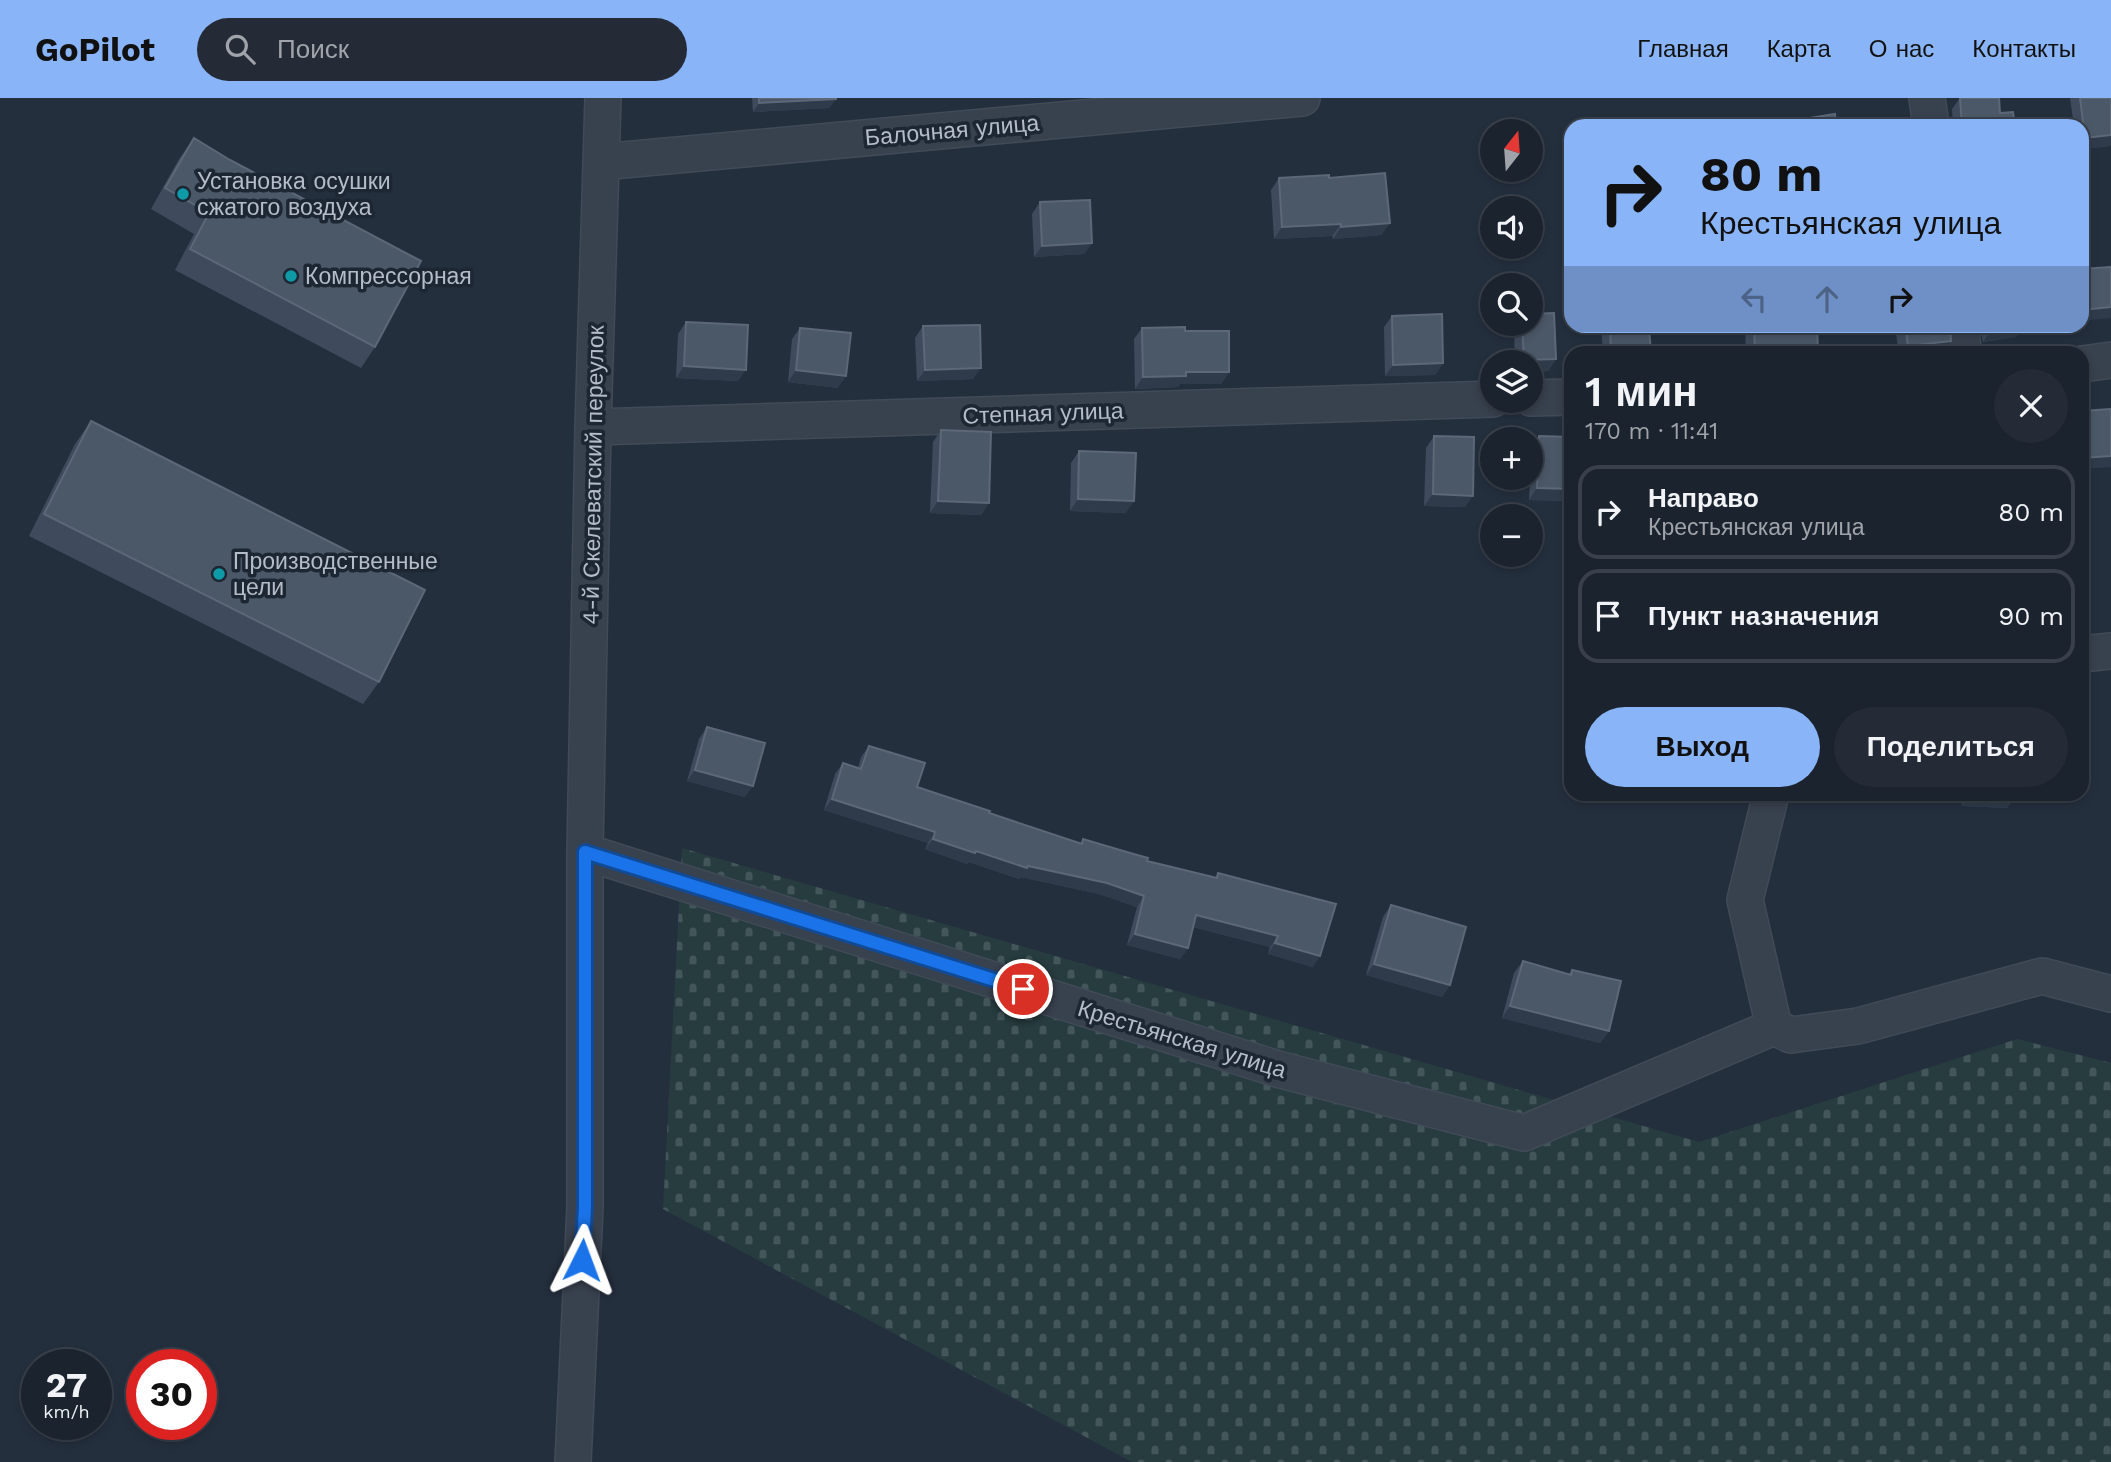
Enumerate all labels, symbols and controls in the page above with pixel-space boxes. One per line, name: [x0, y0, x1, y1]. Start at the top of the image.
search box: [197, 18, 687, 81]
text: GoPilot: [35, 30, 155, 69]
icon: search: [221, 30, 259, 68]
text: Поиск: [277, 34, 349, 64]
text: Главная: [1637, 35, 1729, 63]
text: Карта: [1767, 35, 1831, 63]
text: О нас: [1869, 35, 1934, 63]
text: Контакты: [1972, 35, 2076, 63]
street label: Балочная улица: [864, 109, 1041, 152]
north arrow: [1480, 119, 1544, 182]
map controls: [1480, 119, 1543, 567]
text: 80 m: [1700, 145, 1822, 203]
icon: right: [1585, 147, 1676, 238]
place label: Установка осушки сжатого воздуха: [197, 168, 391, 221]
marker: Установка осушки сжатого воздуха: [175, 186, 191, 202]
button: sound: [1480, 196, 1543, 259]
text: Крестьянская улица: [1700, 204, 2001, 242]
place label: Компрессорная: [305, 263, 472, 290]
marker: Компрессорная: [283, 268, 299, 284]
button: search: [1480, 273, 1543, 336]
icon: left: [1735, 280, 1773, 318]
icon: ahead: [1808, 280, 1846, 318]
icon: right: [1881, 280, 1919, 318]
street label: 4-й Скелеватский переулок: [577, 324, 610, 625]
button: layers: [1480, 350, 1543, 413]
text: 1 мин: [1585, 367, 1698, 416]
button: close: [1994, 369, 2068, 443]
street label: Степная улица: [962, 397, 1124, 430]
text: 170 m · 11:41: [1585, 418, 1718, 445]
button: +: [1480, 427, 1543, 490]
text: Направо: [1648, 483, 1759, 513]
icon: right: [1589, 493, 1627, 531]
text: 80 m: [1998, 497, 2064, 527]
button: −: [1480, 504, 1543, 567]
text: Крестьянская улица: [1648, 514, 1865, 541]
place label: Производственные цели: [233, 548, 438, 601]
marker: Производственные цели: [211, 566, 227, 582]
icon: arrive: [1589, 597, 1627, 635]
text: Пункт назначения: [1648, 601, 1879, 631]
text: 90 m: [1998, 601, 2064, 631]
button: Выход: [1585, 707, 1820, 787]
button: Поделиться: [1834, 707, 2068, 787]
pin: [993, 959, 1053, 1019]
icon: arrive: [1004, 970, 1042, 1008]
street label: Крестьянская улица: [1074, 995, 1290, 1084]
position arrow: [545, 1223, 619, 1297]
speed limit sign: 30: [126, 1349, 217, 1440]
text: 27: [46, 1364, 87, 1406]
text: km/h: [43, 1401, 90, 1422]

